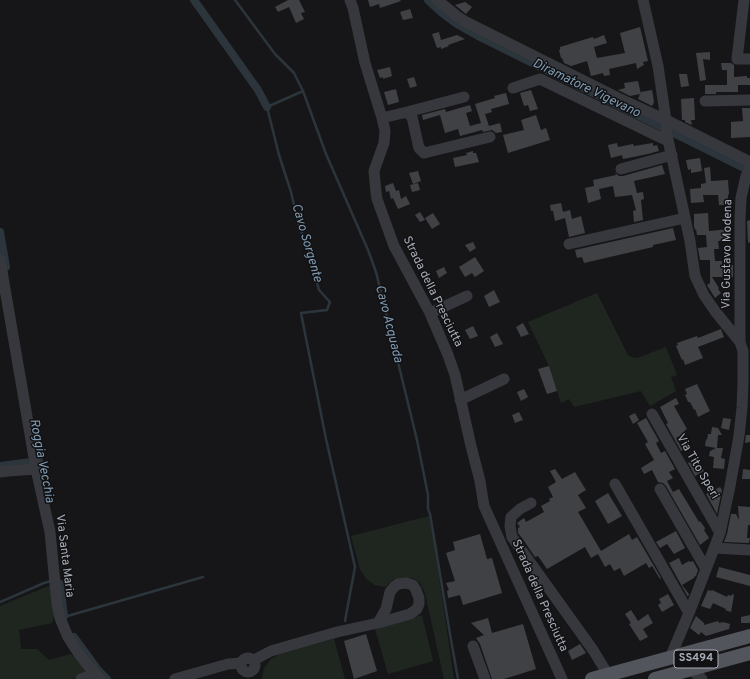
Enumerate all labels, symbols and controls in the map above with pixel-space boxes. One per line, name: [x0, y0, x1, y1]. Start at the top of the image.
water label: Diramatore Vigevano: [530, 56, 642, 122]
street label: Via Gustavo Modena: [720, 199, 736, 309]
water label: Cavo Sorgente: [287, 202, 325, 284]
street label: Strada della Presciutta: [399, 234, 465, 350]
water label: Cavo Acquada: [371, 283, 405, 365]
water label: Roggia Vecchia: [25, 418, 57, 504]
street label: Via Tito Speri: [673, 432, 721, 502]
street label: Via Santa Maria: [52, 514, 76, 598]
street label: Strada della Presciutta: [508, 538, 570, 654]
road number: SS494: [674, 650, 718, 668]

